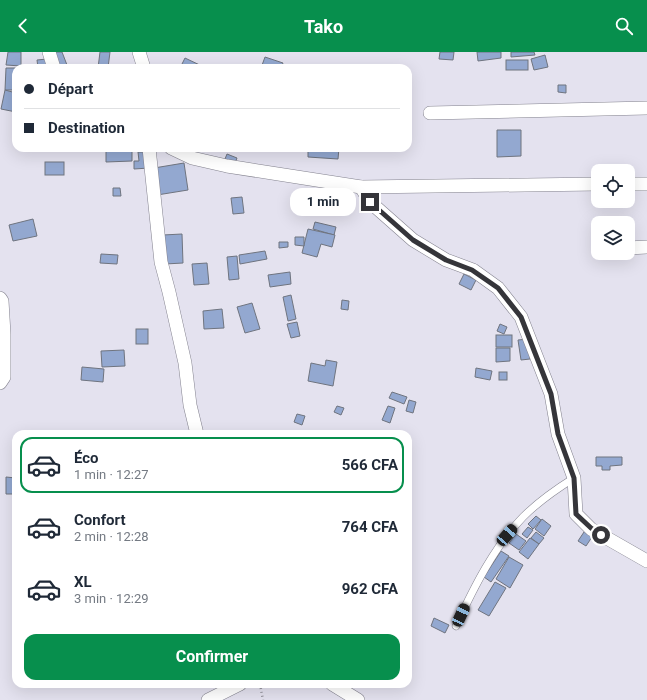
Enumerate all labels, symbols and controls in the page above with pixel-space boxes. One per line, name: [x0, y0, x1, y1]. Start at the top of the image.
icon: back: [12, 15, 34, 37]
icon: search: [613, 15, 635, 37]
text: Tako: [304, 16, 343, 37]
text: Départ: [48, 80, 93, 98]
text: Destination: [48, 119, 125, 137]
map controls: [591, 164, 635, 260]
button: locate: [591, 164, 635, 208]
callout: 1 min: [290, 188, 356, 216]
route end: [361, 193, 379, 211]
text: 1 min: [307, 194, 339, 209]
button: layers: [591, 216, 635, 260]
icon: car: [26, 447, 62, 483]
text: Éco: [74, 449, 99, 467]
text: 566 CFA: [342, 456, 398, 474]
text: 1 min · 12:27: [74, 467, 149, 482]
icon: car: [26, 509, 62, 545]
text: Confort: [74, 511, 125, 529]
text: 764 CFA: [342, 518, 398, 536]
car: [495, 522, 519, 548]
route start: [592, 526, 610, 544]
text: 2 min · 12:28: [74, 529, 149, 544]
icon: car: [26, 571, 62, 607]
text: XL: [74, 573, 92, 591]
text: 962 CFA: [342, 580, 398, 598]
text: 3 min · 12:29: [74, 591, 149, 606]
car: [450, 602, 472, 628]
button: Confirmer: [24, 634, 400, 680]

